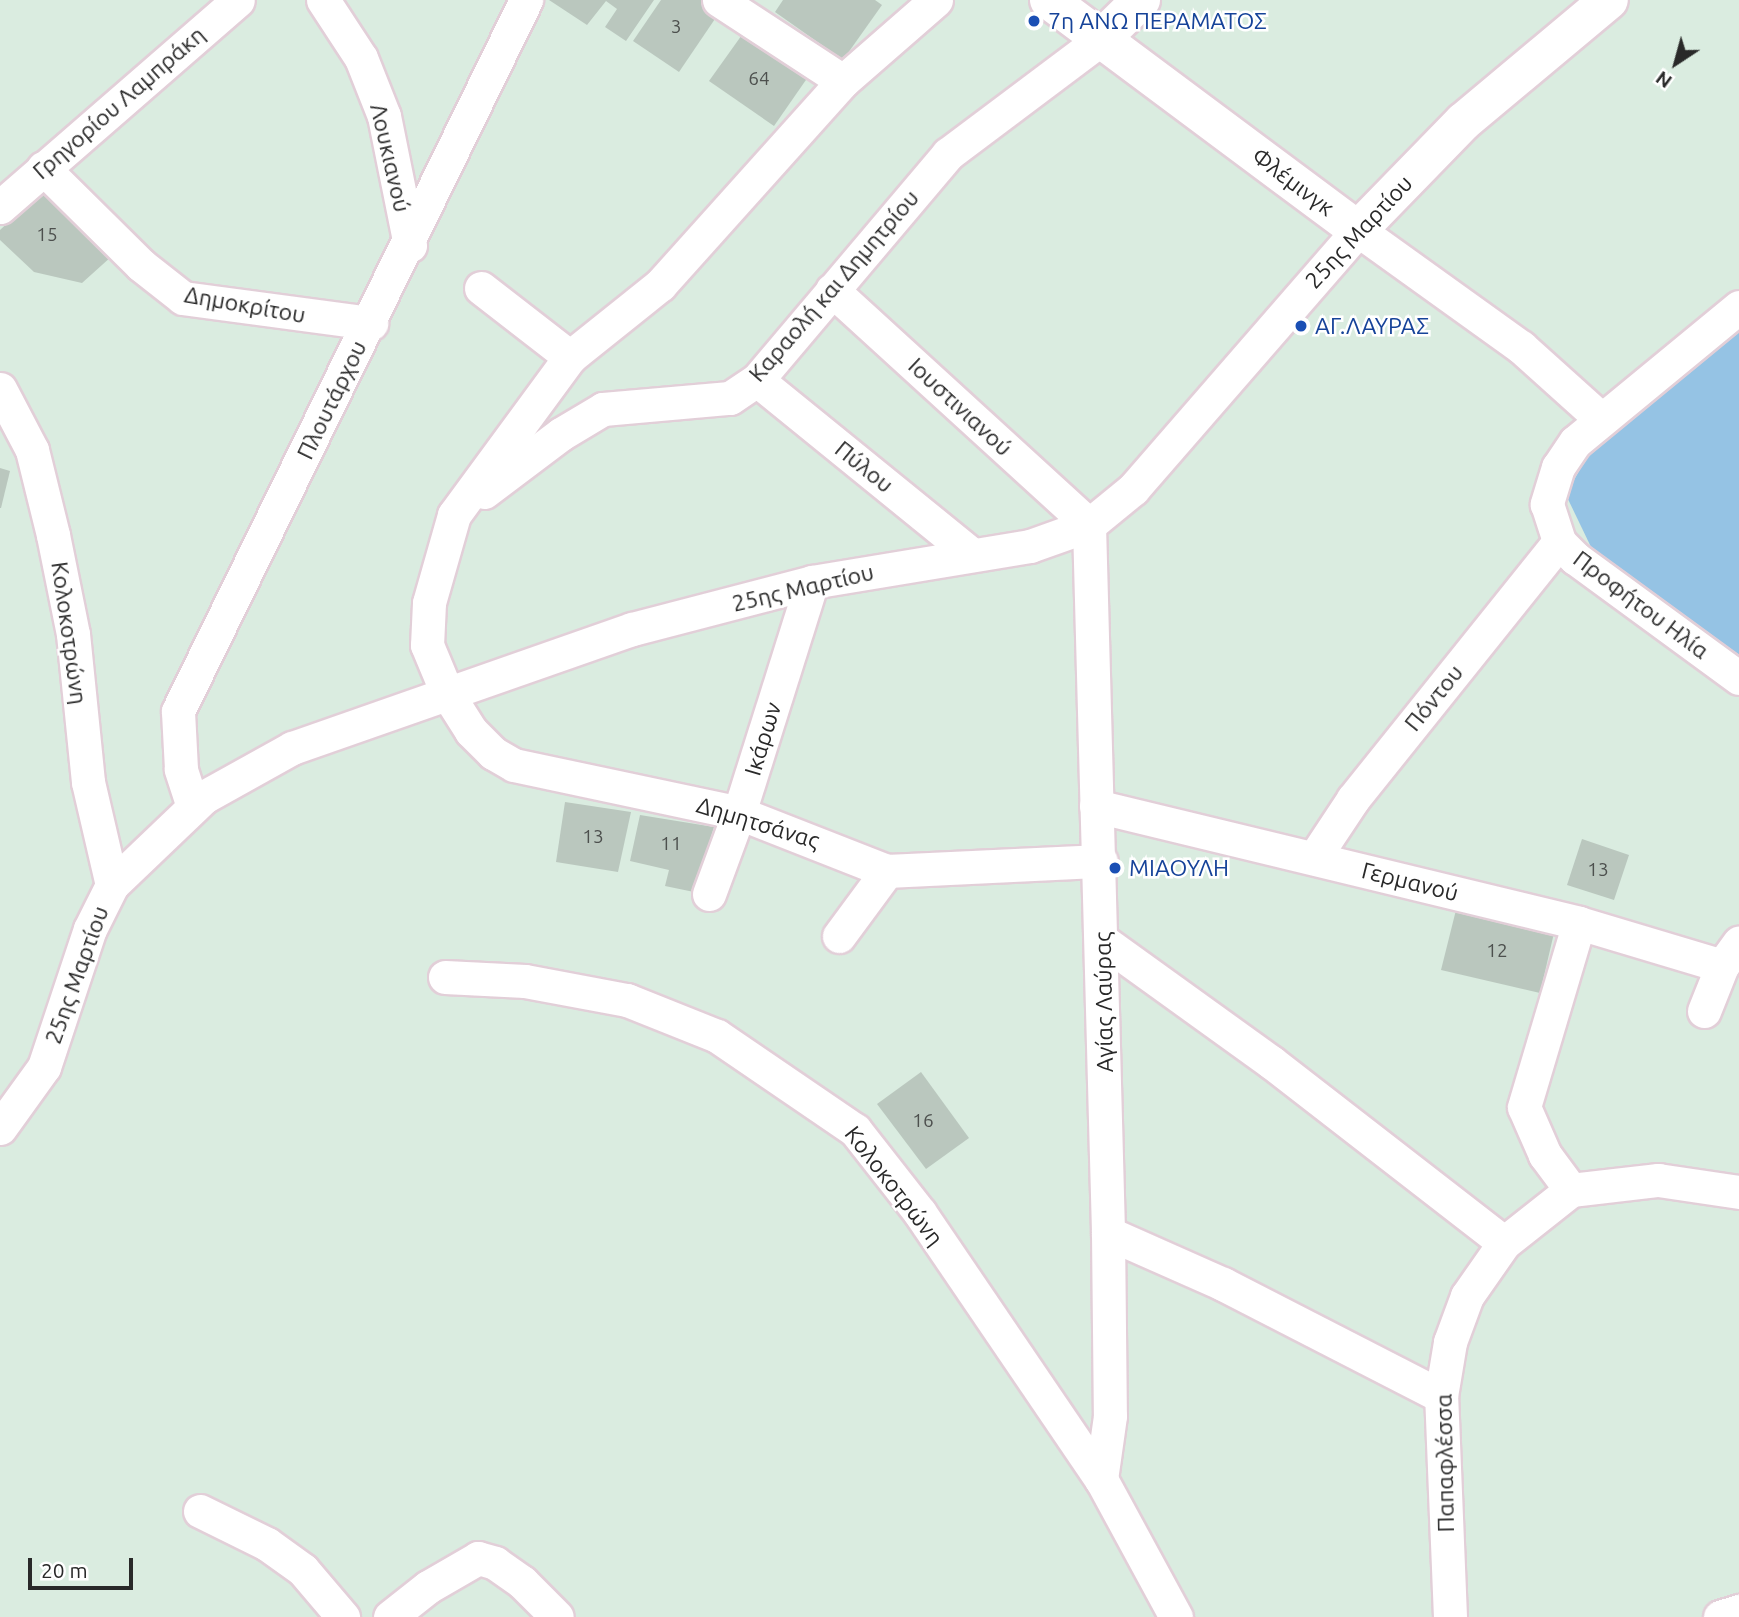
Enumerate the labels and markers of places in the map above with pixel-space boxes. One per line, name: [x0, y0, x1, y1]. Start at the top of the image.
place label: 7η ΑΝΩ ΠΕΡΑΜΑΤΟΣ: [1048, 7, 1267, 35]
marker: 7η ΑΝΩ ΠΕΡΑΜΑΤΟΣ: [1026, 13, 1042, 29]
place label: ΑΓ.ΛΑΥΡΑΣ: [1315, 312, 1429, 340]
marker: ΑΓ.ΛΑΥΡΑΣ: [1293, 318, 1309, 334]
place label: ΜΙΑΟΥΛΗ: [1129, 854, 1229, 882]
marker: ΜΙΑΟΥΛΗ: [1107, 860, 1123, 876]

